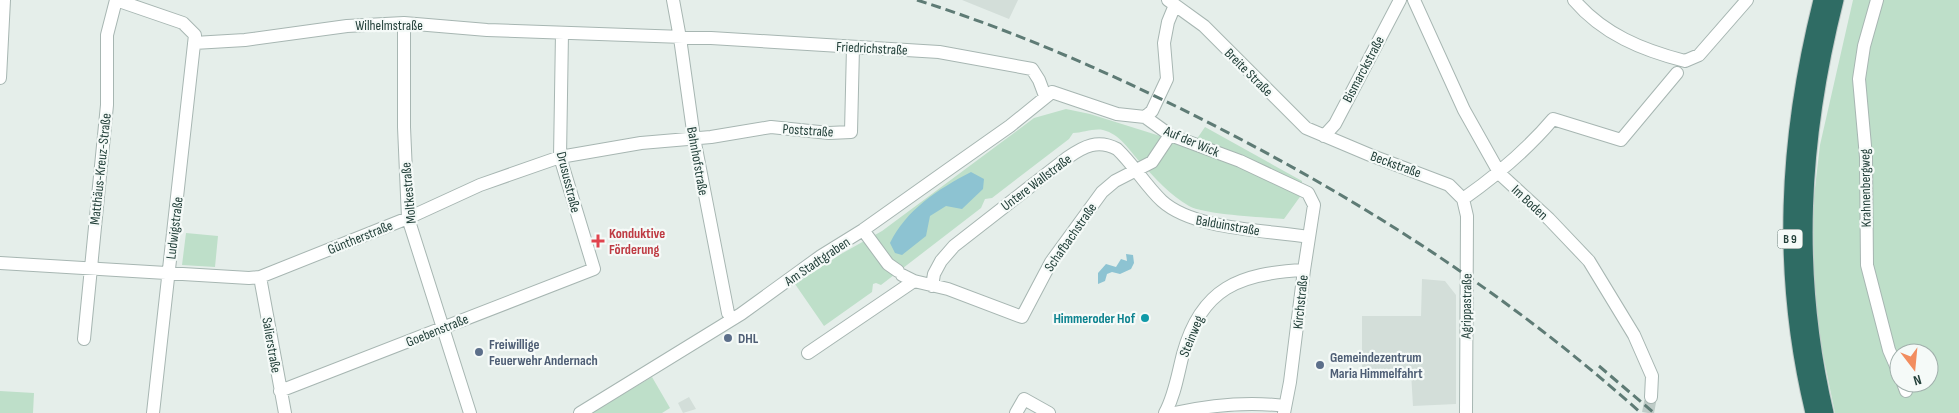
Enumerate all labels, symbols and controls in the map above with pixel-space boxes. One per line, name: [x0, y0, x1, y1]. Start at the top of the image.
street label: Wilhelmstraße: [355, 17, 423, 34]
street label: Bismarckstraße: [1339, 33, 1388, 105]
street label: Friedrichstraße: [836, 38, 908, 59]
street label: Breite Straße: [1221, 45, 1276, 100]
street label: Matthäus-Kreuz-Straße: [86, 112, 115, 226]
street label: Poststraße: [782, 120, 834, 141]
street label: Auf der Wick: [1161, 122, 1223, 161]
street label: Bahnhofstraße: [683, 125, 712, 197]
street label: Beckstraße: [1368, 147, 1423, 181]
street label: Krahnenbergweg: [1856, 148, 1875, 227]
street label: Drususstraße: [553, 150, 584, 214]
street label: Untere Wallstraße: [998, 150, 1075, 214]
street label: Moltkestraße: [397, 161, 420, 224]
street label: Im Boden: [1508, 181, 1551, 223]
street label: Ludwigstraße: [162, 196, 187, 260]
street label: Schafbachstraße: [1041, 200, 1100, 275]
street label: Balduinstraße: [1195, 212, 1261, 239]
street label: Güntherstraße: [325, 217, 395, 258]
place label: Konduktive Förderung: [609, 225, 665, 258]
road number: B 9: [1778, 230, 1802, 248]
street label: Am Stadtgraben: [780, 233, 853, 290]
marker: Konduktive Förderung: [591, 234, 605, 248]
street label: Agrippastraße: [1457, 273, 1476, 340]
street label: Kirchstraße: [1289, 274, 1312, 330]
street label: Goebenstraße: [403, 310, 471, 351]
place label: Himmeroder Hof: [1053, 310, 1136, 327]
marker: Himmeroder Hof: [1139, 312, 1151, 324]
street label: Steinweg: [1175, 313, 1208, 359]
street label: Salierstraße: [258, 316, 285, 374]
place label: DHL: [738, 330, 759, 347]
marker: DHL: [722, 332, 734, 344]
place label: Freiwillige Feuerwehr Andernach: [489, 336, 598, 369]
north arrow: [1889, 343, 1939, 393]
marker: Freiwillige Feuerwehr Andernach: [473, 346, 485, 358]
place label: Gemeindezentrum Maria Himmelfahrt: [1330, 349, 1423, 382]
marker: Gemeindezentrum Maria Himmelfahrt: [1314, 359, 1326, 371]
text: N: [1912, 371, 1923, 389]

